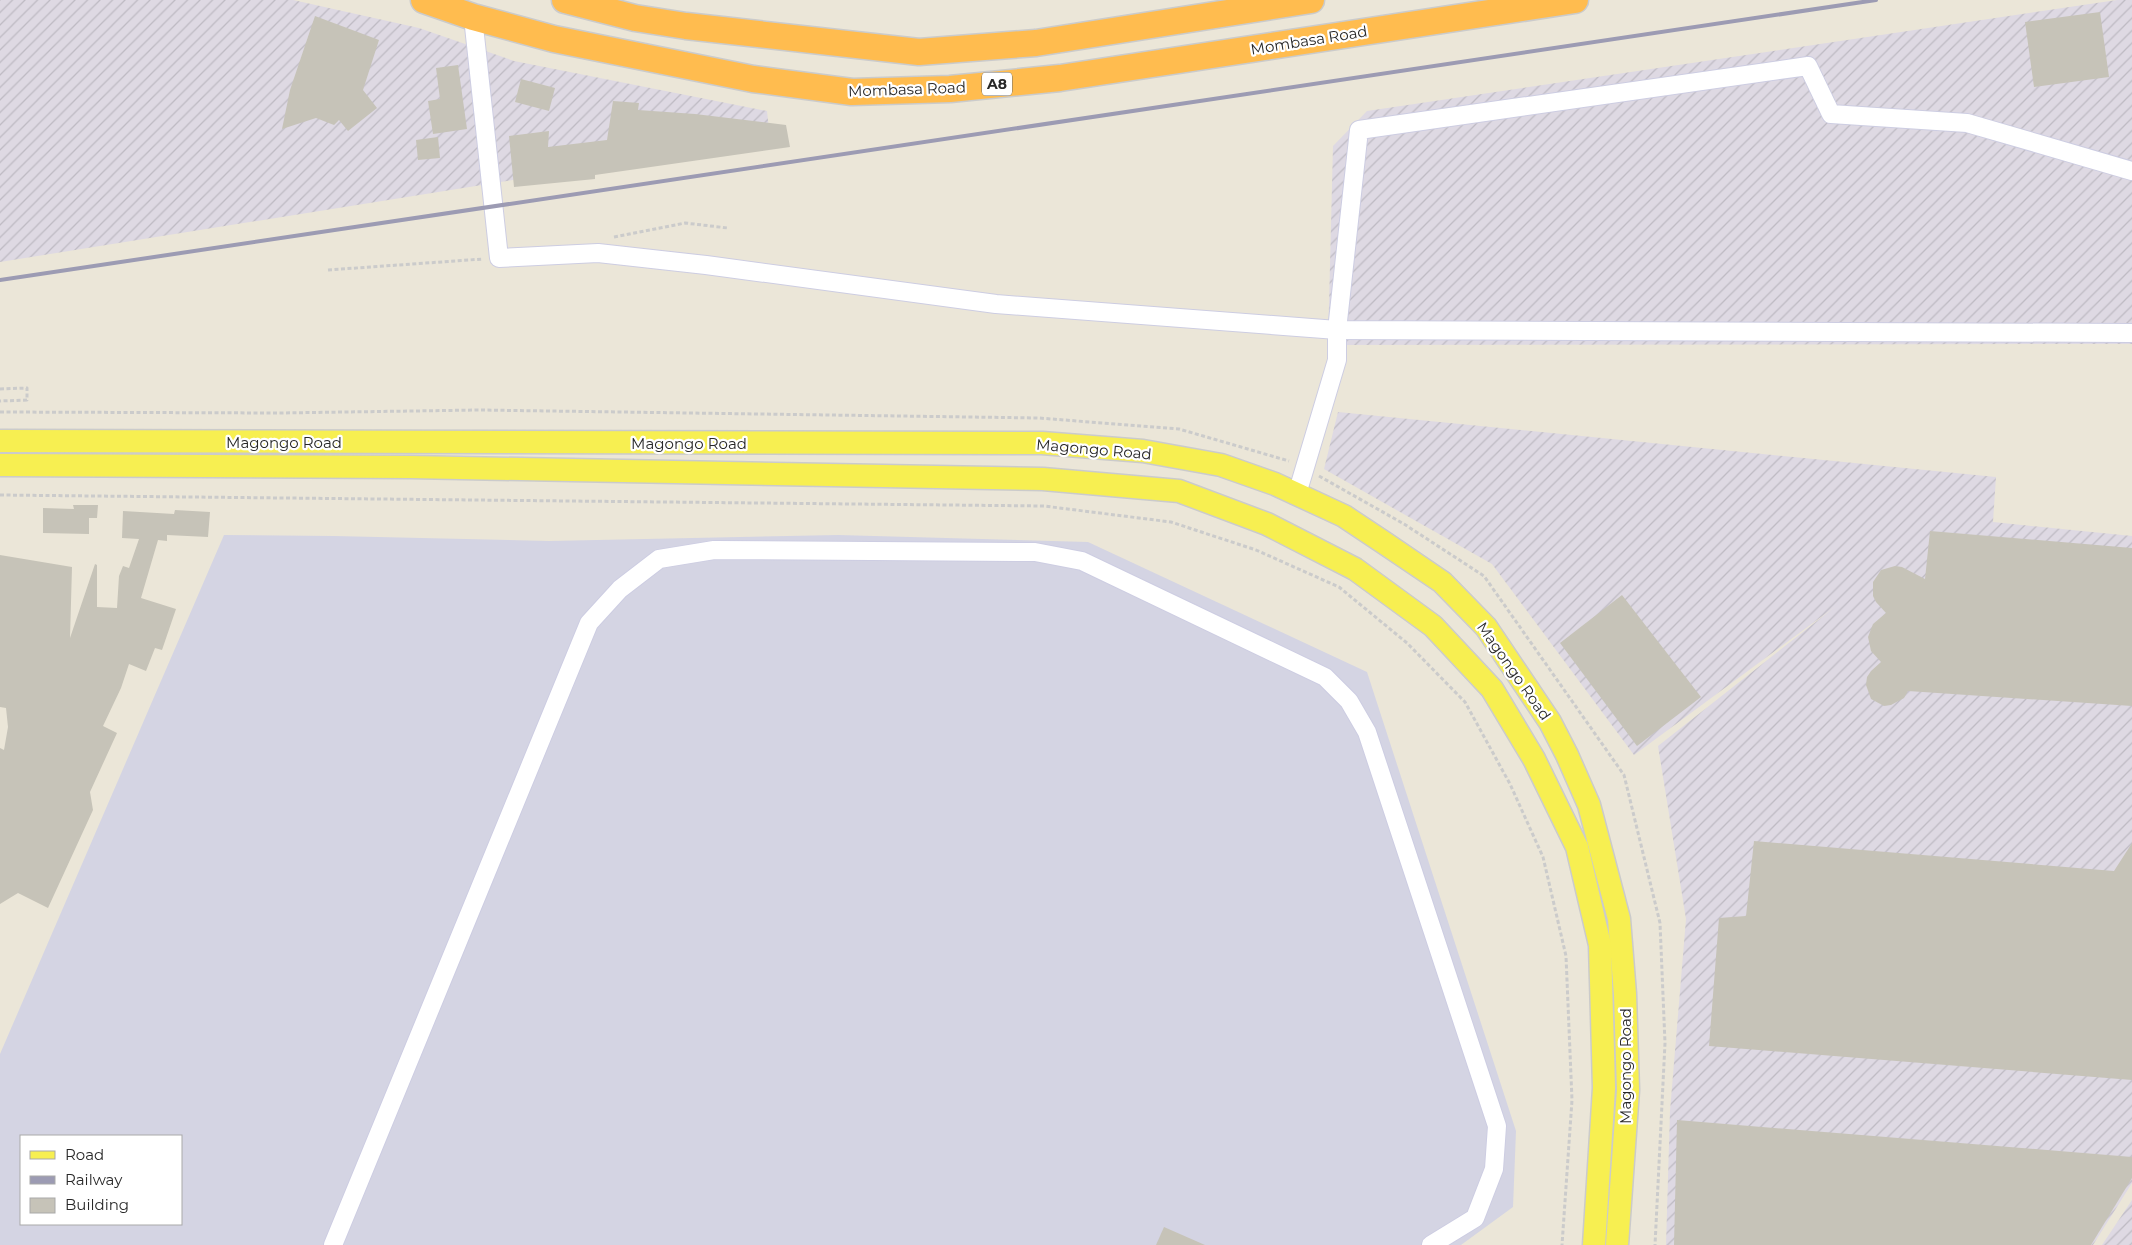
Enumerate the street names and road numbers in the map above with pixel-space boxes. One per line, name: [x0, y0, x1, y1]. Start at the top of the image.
street label: Mombasa Road: [1249, 21, 1369, 59]
road number: A8: [982, 72, 1012, 96]
street label: Mombasa Road: [848, 77, 966, 101]
street label: Magongo Road: [226, 433, 342, 452]
street label: Magongo Road: [631, 434, 747, 453]
street label: Magongo Road: [1035, 434, 1153, 464]
street label: Magongo Road: [1473, 618, 1555, 724]
street label: Magongo Road: [1616, 1008, 1635, 1124]

